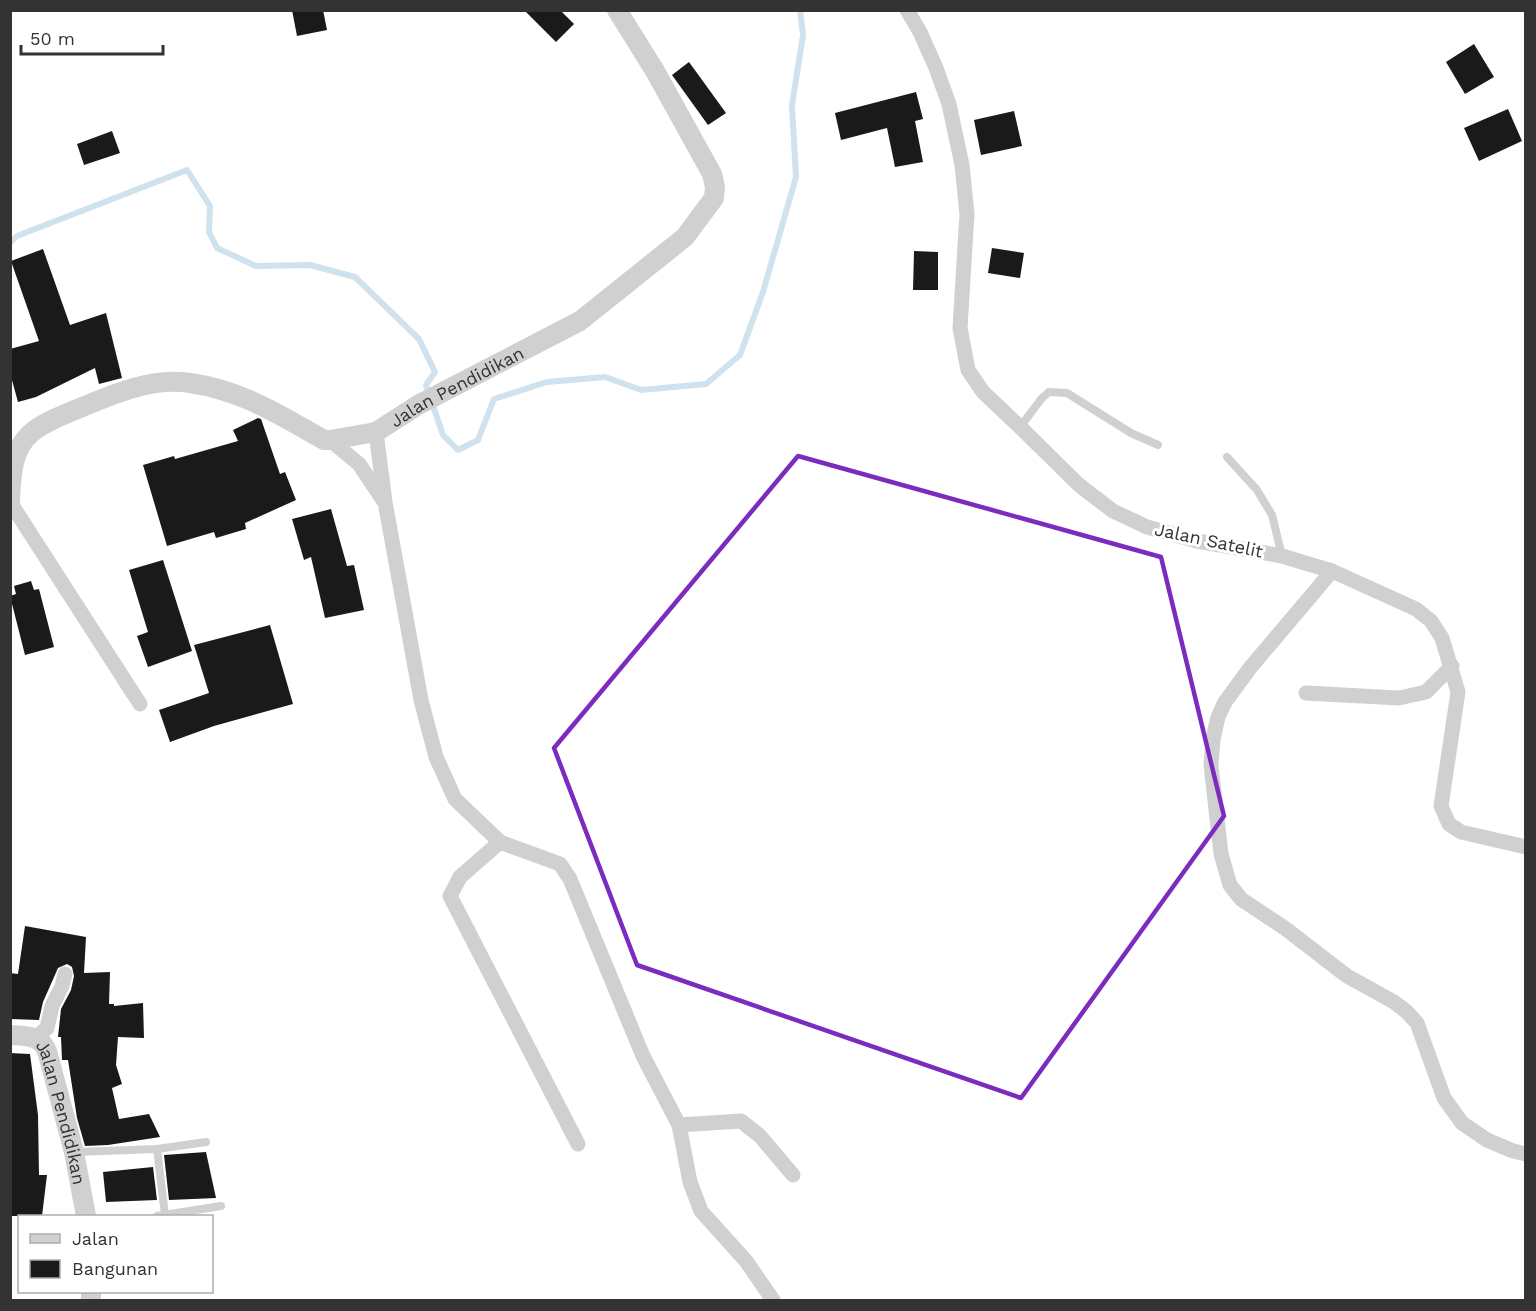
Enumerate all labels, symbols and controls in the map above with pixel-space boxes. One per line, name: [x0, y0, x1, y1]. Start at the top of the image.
scale bar: [21, 18, 164, 56]
text: 50 m: [30, 28, 75, 49]
street label: Jalan Pendidikan: [386, 342, 527, 431]
street label: Jalan Satelit: [1153, 518, 1265, 562]
street label: Jalan Pendidikan: [32, 1035, 90, 1186]
legend: [18, 1215, 213, 1293]
text: Jalan: [72, 1228, 119, 1249]
text: Bangunan: [72, 1258, 158, 1279]

